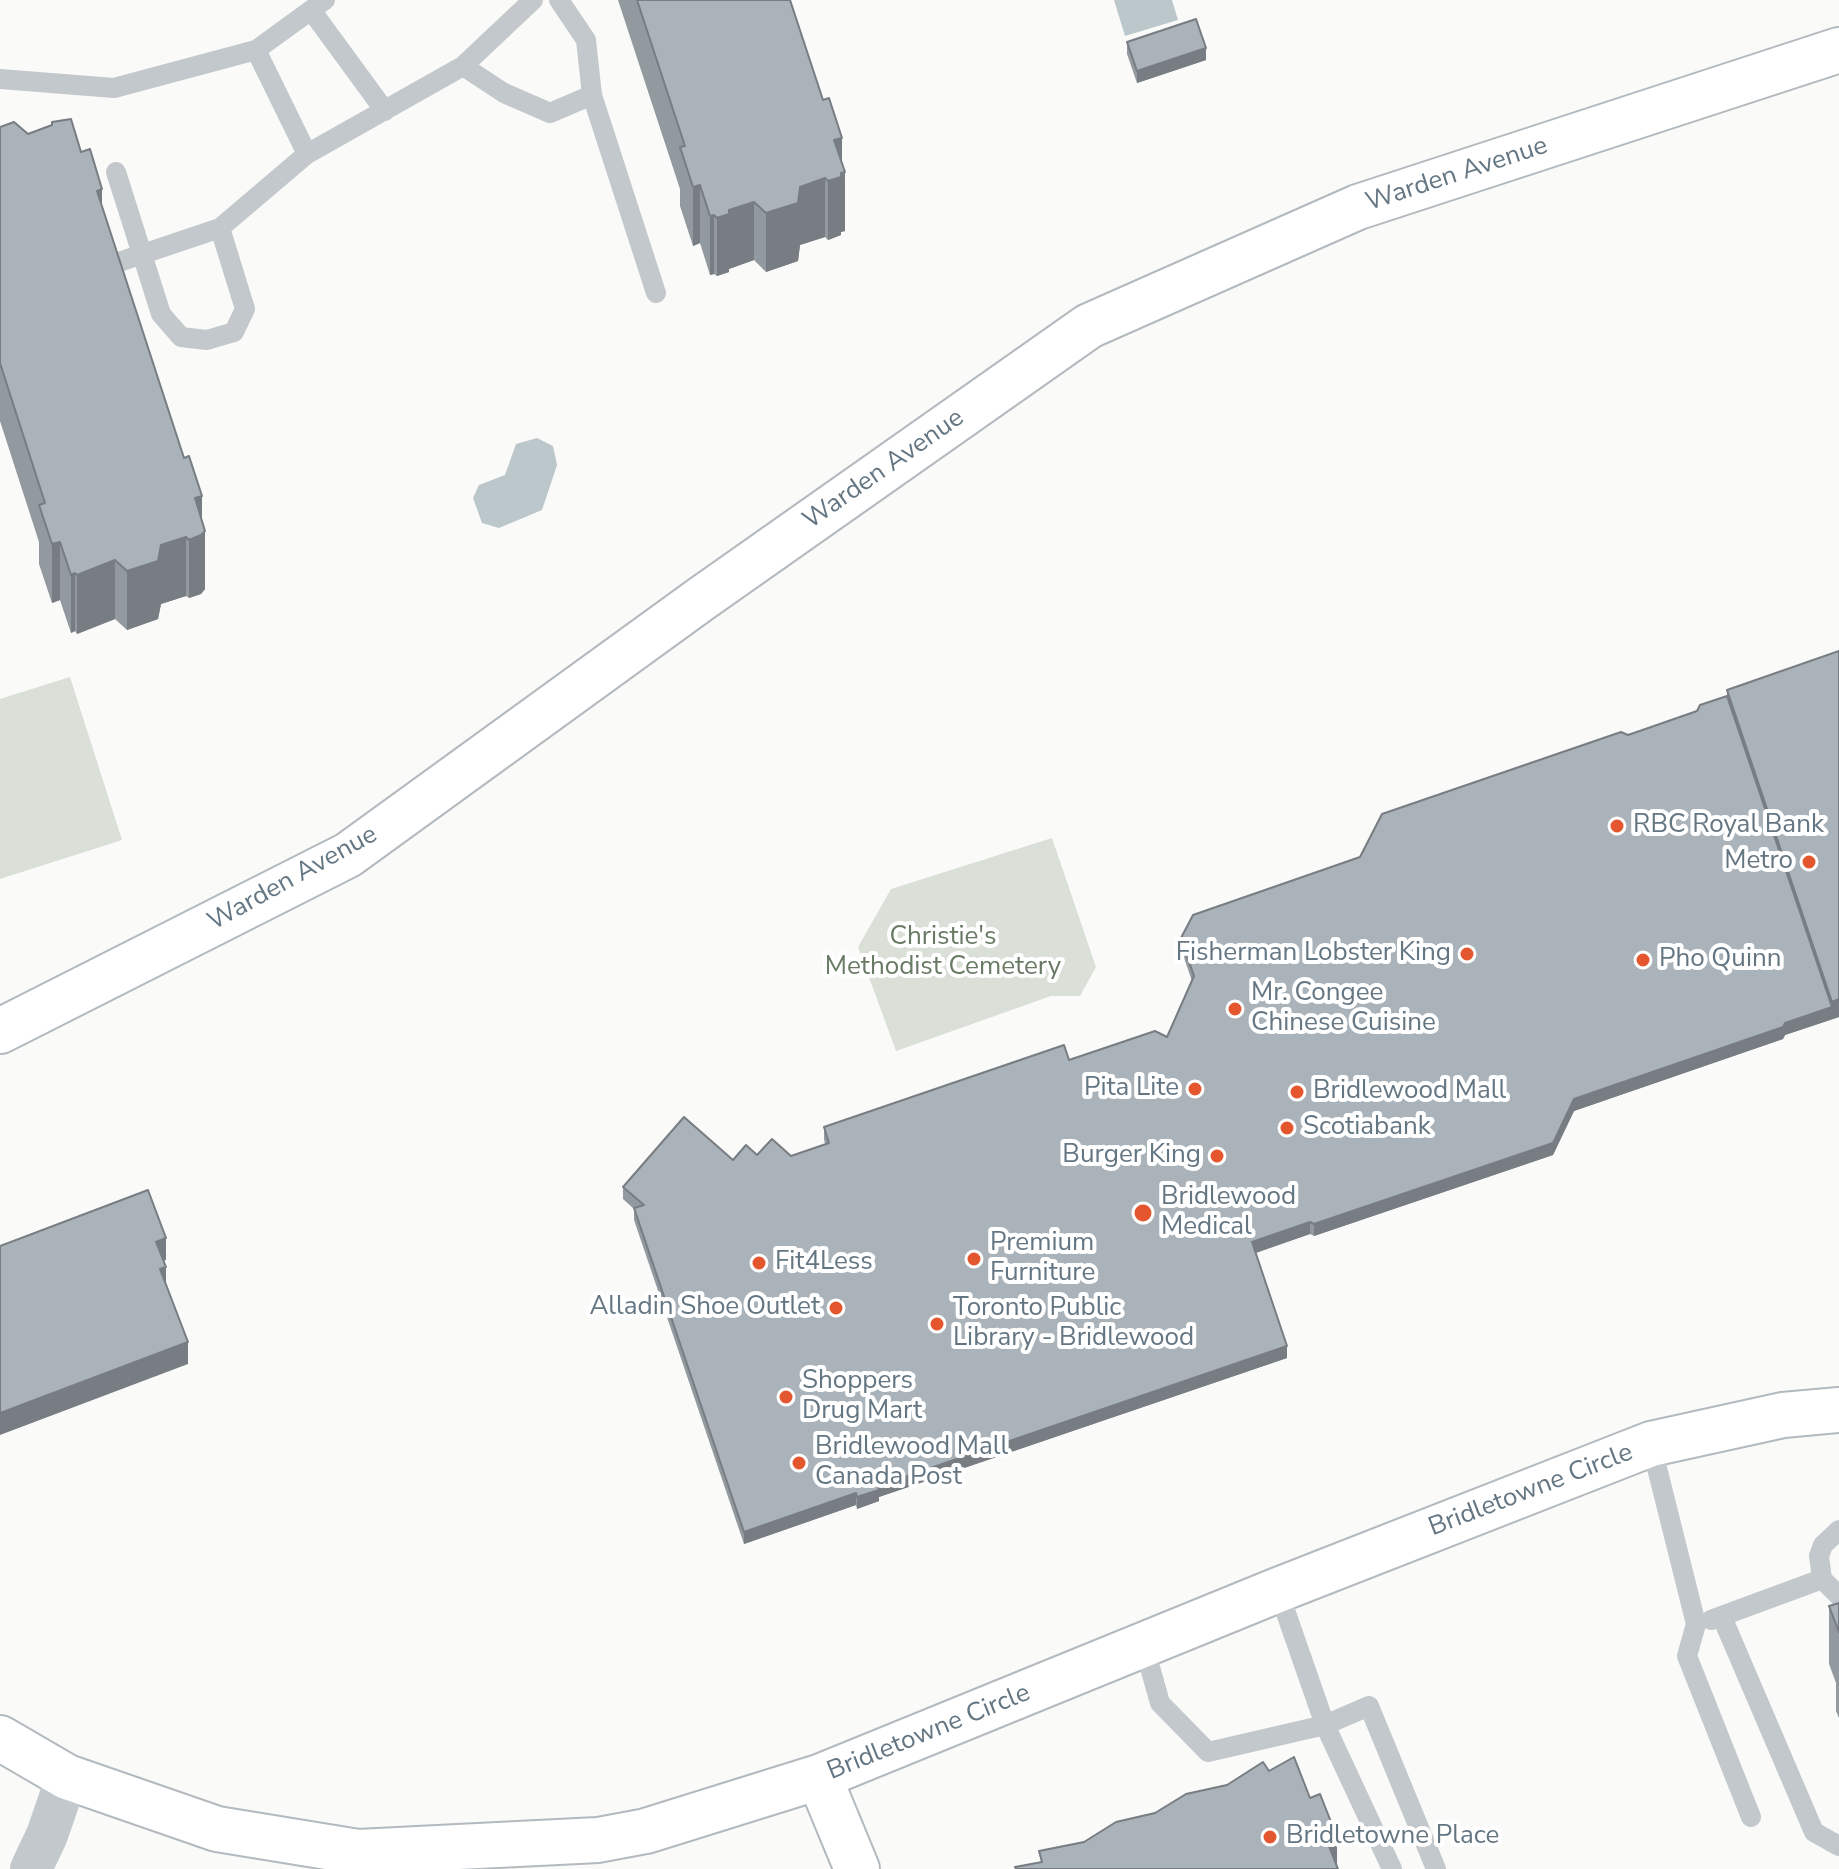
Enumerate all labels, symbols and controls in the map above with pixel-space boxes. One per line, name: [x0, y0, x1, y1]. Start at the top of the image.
street label: Warden Avenue: [1362, 131, 1552, 219]
street label: Warden Avenue: [798, 403, 970, 537]
place label: RBC Royal Bank: [1633, 810, 1824, 842]
marker: RBC Royal Bank: [1608, 817, 1626, 835]
street label: Warden Avenue: [203, 820, 383, 938]
place label: Metro: [1724, 846, 1793, 878]
marker: Metro: [1800, 853, 1818, 871]
park label: Christie's Methodist Cemetery: [825, 922, 1061, 984]
place label: Fisherman Lobster King: [1176, 938, 1451, 970]
place label: Pho Quinn: [1659, 944, 1781, 976]
marker: Fisherman Lobster King: [1458, 945, 1476, 963]
marker: Pho Quinn: [1634, 951, 1652, 969]
place label: Mr. Congee Chinese Cuisine: [1251, 978, 1436, 1040]
marker: Mr. Congee Chinese Cuisine: [1226, 1000, 1244, 1018]
place label: Pita Lite: [1084, 1073, 1179, 1105]
place label: Bridlewood Mall: [1313, 1076, 1506, 1108]
marker: Pita Lite: [1186, 1080, 1204, 1098]
marker: Bridlewood Mall: [1288, 1083, 1306, 1101]
place label: Scotiabank: [1303, 1112, 1431, 1144]
marker: Scotiabank: [1278, 1119, 1296, 1137]
place label: Burger King: [1062, 1140, 1201, 1172]
marker: Burger King: [1208, 1147, 1226, 1165]
place label: Bridlewood Medical: [1161, 1182, 1296, 1244]
marker: Bridlewood Medical: [1132, 1202, 1154, 1224]
place label: Premium Furniture: [990, 1228, 1095, 1290]
place label: Fit4Less: [775, 1247, 873, 1279]
marker: Premium Furniture: [965, 1250, 983, 1268]
marker: Fit4Less: [750, 1254, 768, 1272]
place label: Alladin Shoe Outlet: [589, 1292, 820, 1324]
place label: Toronto Public Library - Bridlewood: [953, 1293, 1194, 1354]
marker: Alladin Shoe Outlet: [827, 1299, 845, 1317]
marker: Toronto Public Library - Bridlewood: [928, 1315, 946, 1333]
place label: Shoppers Drug Mart: [802, 1366, 922, 1428]
marker: Shoppers Drug Mart: [777, 1388, 795, 1406]
place label: Bridlewood Mall Canada Post: [815, 1432, 1008, 1494]
street label: Bridletowne Circle: [1425, 1438, 1637, 1544]
marker: Bridlewood Mall Canada Post: [790, 1454, 808, 1472]
street label: Bridletowne Circle: [823, 1678, 1035, 1788]
place label: Bridletowne Place: [1286, 1821, 1499, 1853]
marker: Bridletowne Place: [1261, 1828, 1279, 1846]

